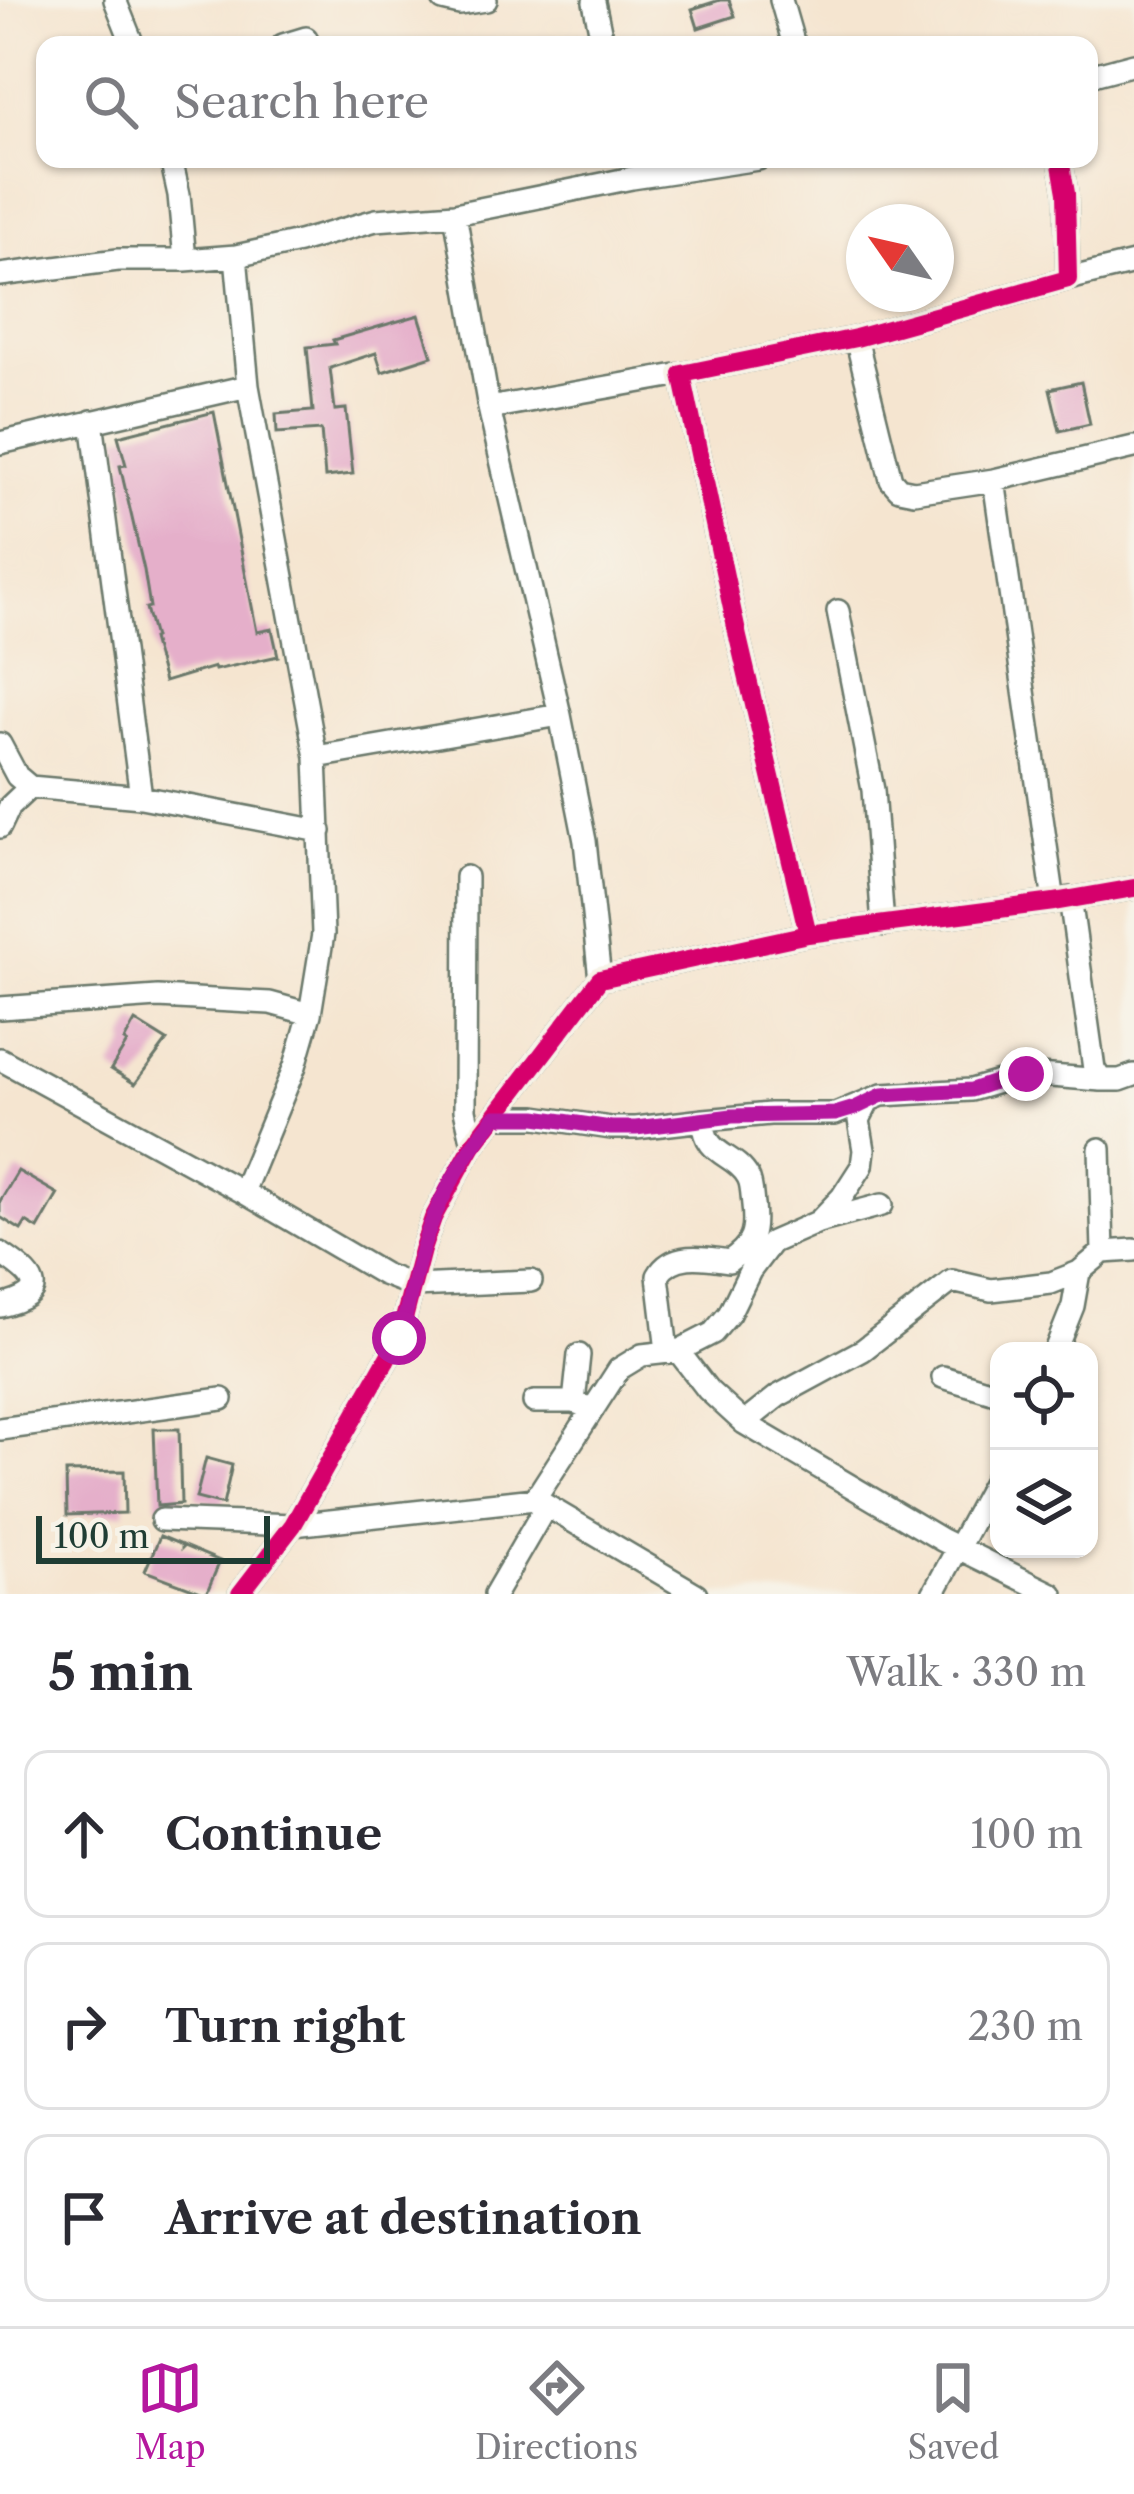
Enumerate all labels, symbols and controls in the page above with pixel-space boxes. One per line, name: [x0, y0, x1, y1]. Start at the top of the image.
search box: [36, 36, 1098, 168]
icon: search: [78, 69, 144, 135]
text: Search here: [174, 74, 429, 130]
north arrow: [846, 204, 954, 312]
route end: [999, 1047, 1053, 1101]
route start: [372, 1311, 426, 1365]
map controls: [990, 1342, 1098, 1558]
button: locate: [990, 1342, 1098, 1450]
button: layers: [990, 1450, 1098, 1558]
scale bar: [36, 1510, 270, 1563]
text: 100 m: [54, 1516, 149, 1557]
text: 5 min: [48, 1641, 193, 1703]
text: Walk · 330 m: [847, 1648, 1086, 1696]
icon: ahead: [51, 1801, 117, 1867]
text: Continue: [165, 1806, 382, 1862]
text: 100 m: [970, 1810, 1083, 1858]
icon: right: [51, 1993, 117, 2059]
text: Turn right: [165, 1998, 405, 2054]
text: 230 m: [968, 2002, 1083, 2050]
icon: arrive: [51, 2185, 117, 2251]
text: Arrive at destination: [165, 2190, 642, 2246]
tab: Map: [135, 2355, 206, 2468]
tab: Directions: [475, 2355, 638, 2468]
tab: Saved: [908, 2355, 999, 2468]

